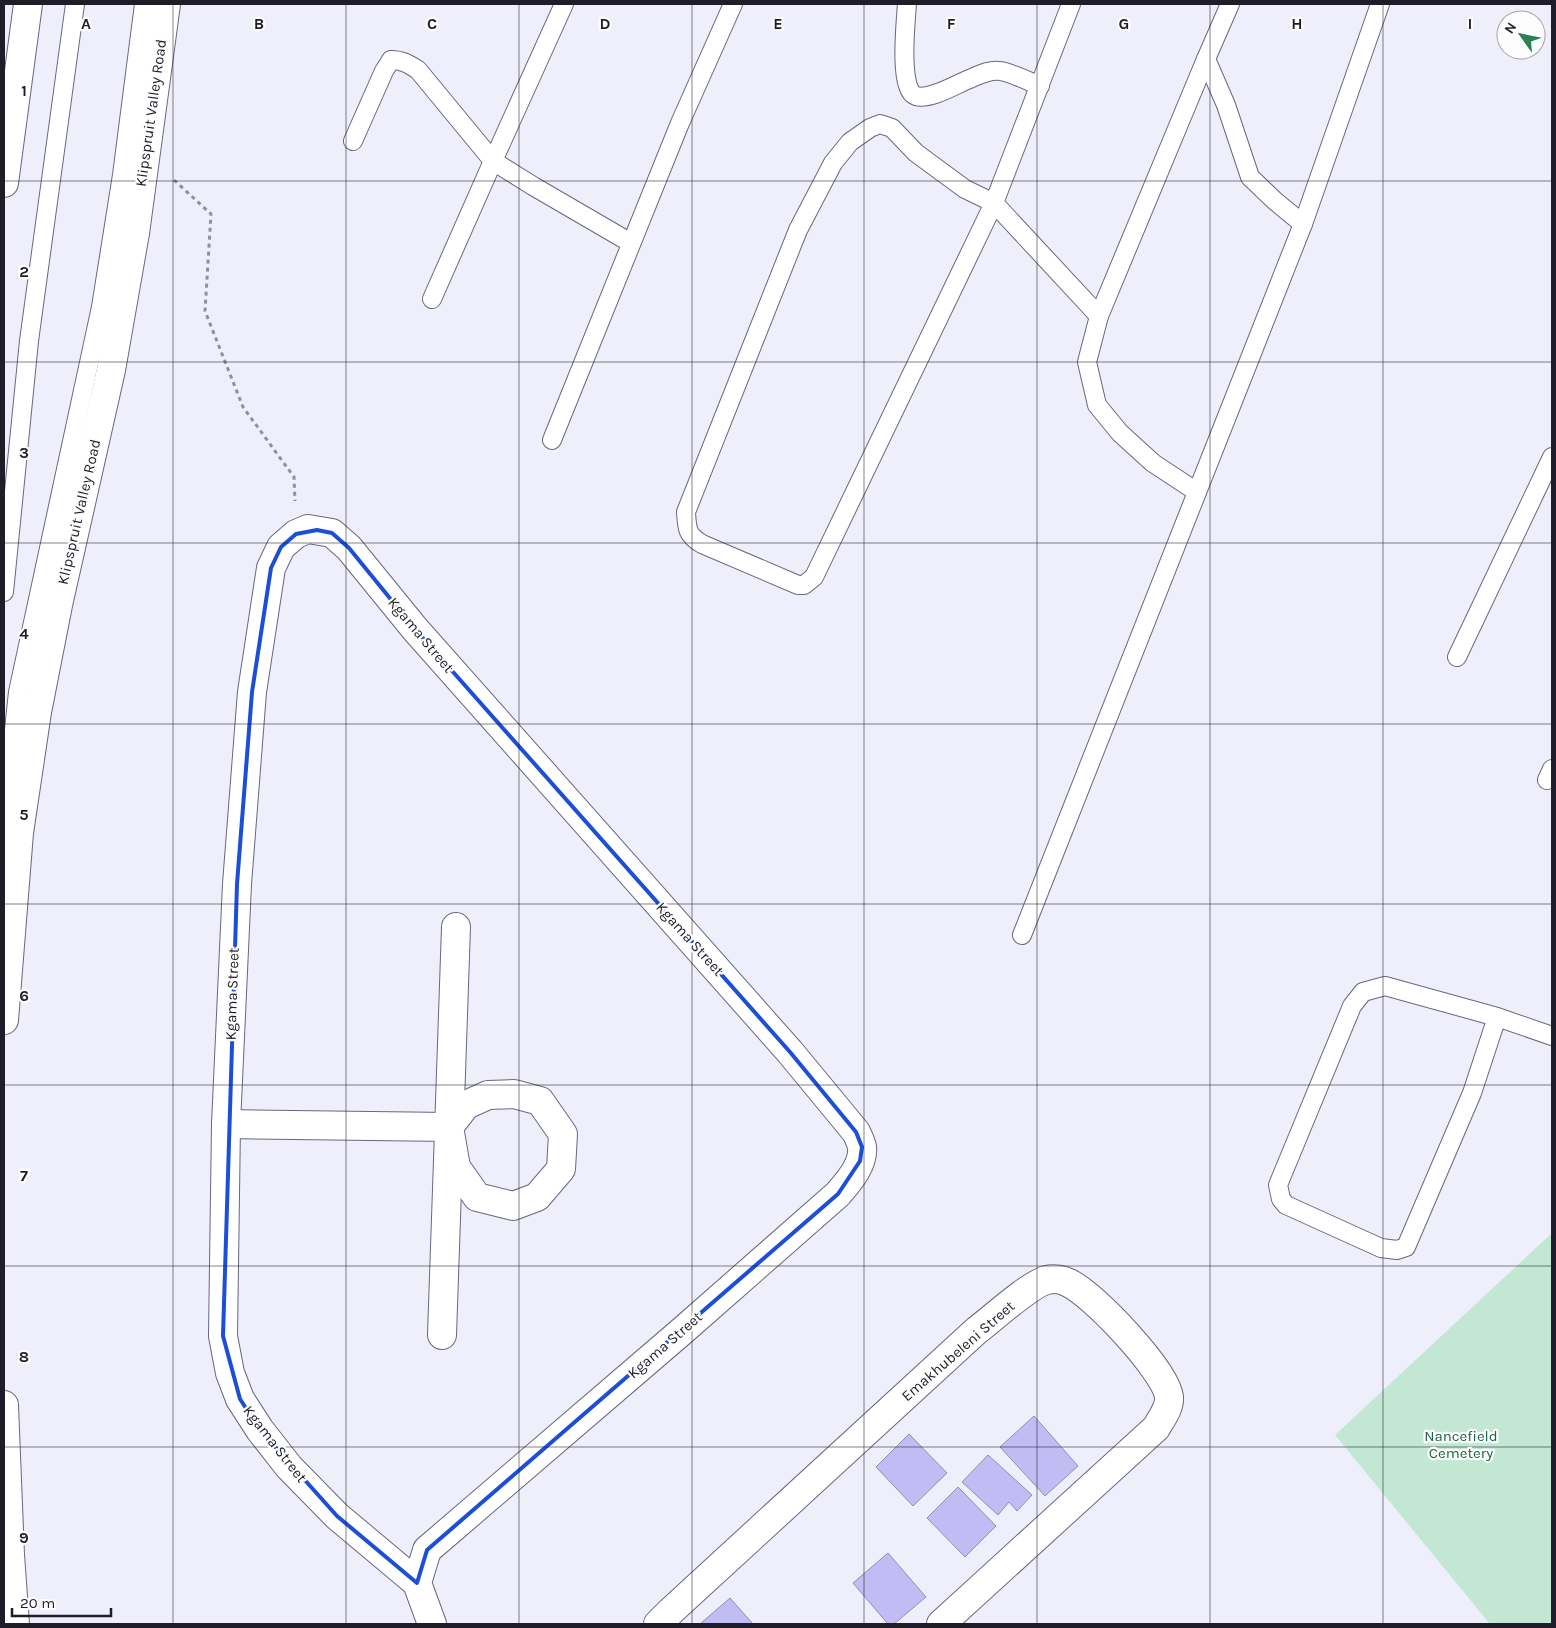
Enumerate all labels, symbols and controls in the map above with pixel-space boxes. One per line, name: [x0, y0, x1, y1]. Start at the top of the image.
north arrow: [1496, 10, 1546, 60]
text: A: [81, 14, 91, 33]
text: B: [254, 14, 264, 33]
text: C: [427, 14, 437, 33]
text: D: [600, 14, 611, 33]
text: E: [773, 14, 783, 33]
text: F: [947, 14, 956, 33]
text: G: [1119, 14, 1129, 33]
text: H: [1291, 14, 1303, 33]
text: I: [1468, 14, 1472, 33]
text: N: [1501, 19, 1520, 37]
street label: Klipspruit Valley Road: [132, 38, 170, 188]
text: 1: [21, 81, 27, 100]
text: 2: [19, 262, 29, 281]
street label: Klipspruit Valley Road: [53, 437, 105, 587]
text: 3: [19, 443, 29, 462]
street label: Kgama Street: [384, 594, 458, 677]
text: 4: [19, 624, 29, 643]
text: 5: [19, 805, 29, 824]
street label: Kgama Street: [652, 898, 728, 980]
street label: Kgama Street: [221, 947, 243, 1041]
text: 6: [19, 986, 29, 1005]
text: 7: [20, 1166, 28, 1185]
street label: Emakhubeleni Street: [898, 1297, 1019, 1405]
street label: Kgama Street: [624, 1308, 706, 1382]
text: 8: [19, 1347, 29, 1366]
street label: Kgama Street: [239, 1402, 311, 1486]
park label: Nancefield Cemetery: [1424, 1427, 1498, 1462]
text: 9: [19, 1528, 29, 1547]
scale bar: [12, 1586, 111, 1618]
text: 20 m: [20, 1594, 55, 1612]

